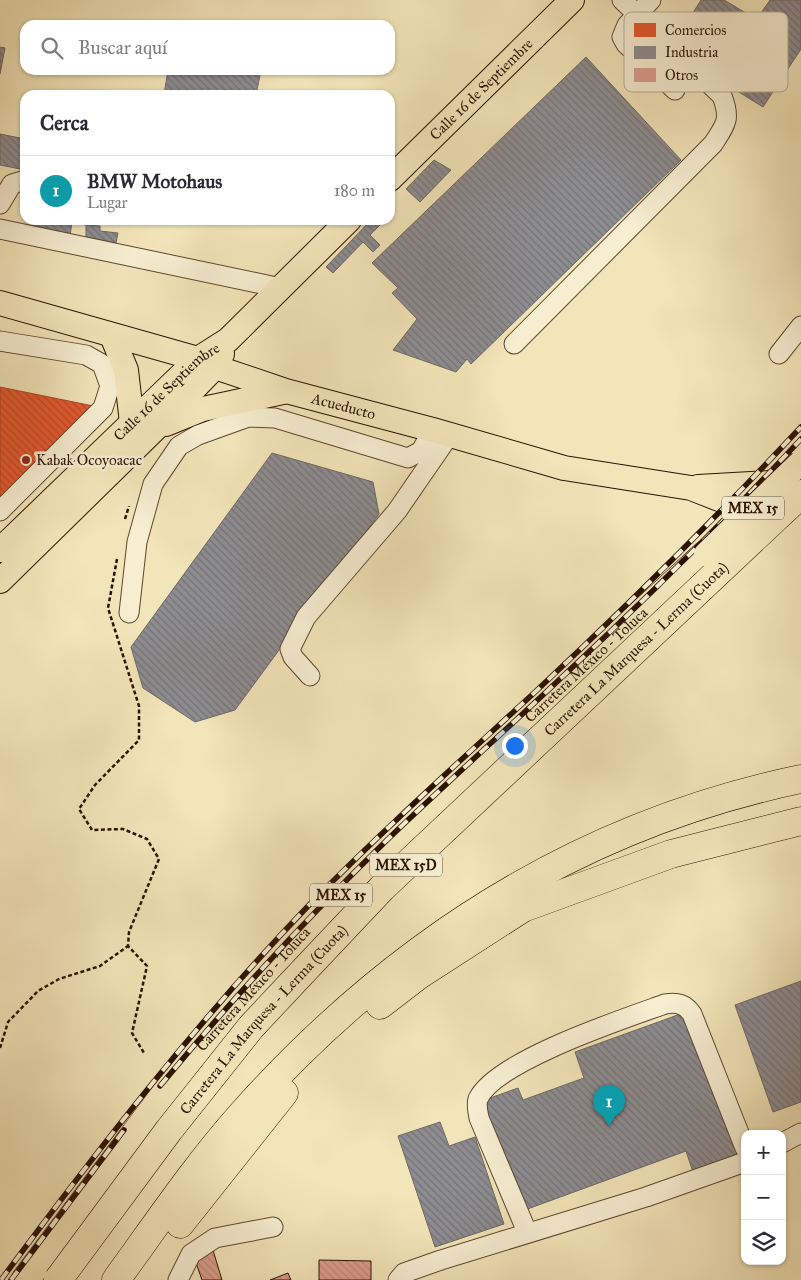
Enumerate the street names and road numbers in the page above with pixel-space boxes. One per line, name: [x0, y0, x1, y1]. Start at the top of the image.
street label: Calle 16 de Septiembre: [426, 35, 537, 144]
street label: Calle 16 de Septiembre: [110, 339, 223, 445]
street label: Acueducto: [309, 389, 378, 423]
road number: MEX 15: [722, 496, 784, 520]
street label: Carretera La Marquesa - Lerma (Cuota): [540, 558, 732, 740]
street label: Carretera México - Toluca: [521, 603, 652, 726]
road number: MEX 15D: [370, 854, 442, 876]
road number: MEX 15: [310, 884, 372, 906]
street label: Carretera La Marquesa - Lerma (Cuota): [176, 921, 352, 1118]
street label: Carretera México - Toluca: [193, 923, 314, 1055]

